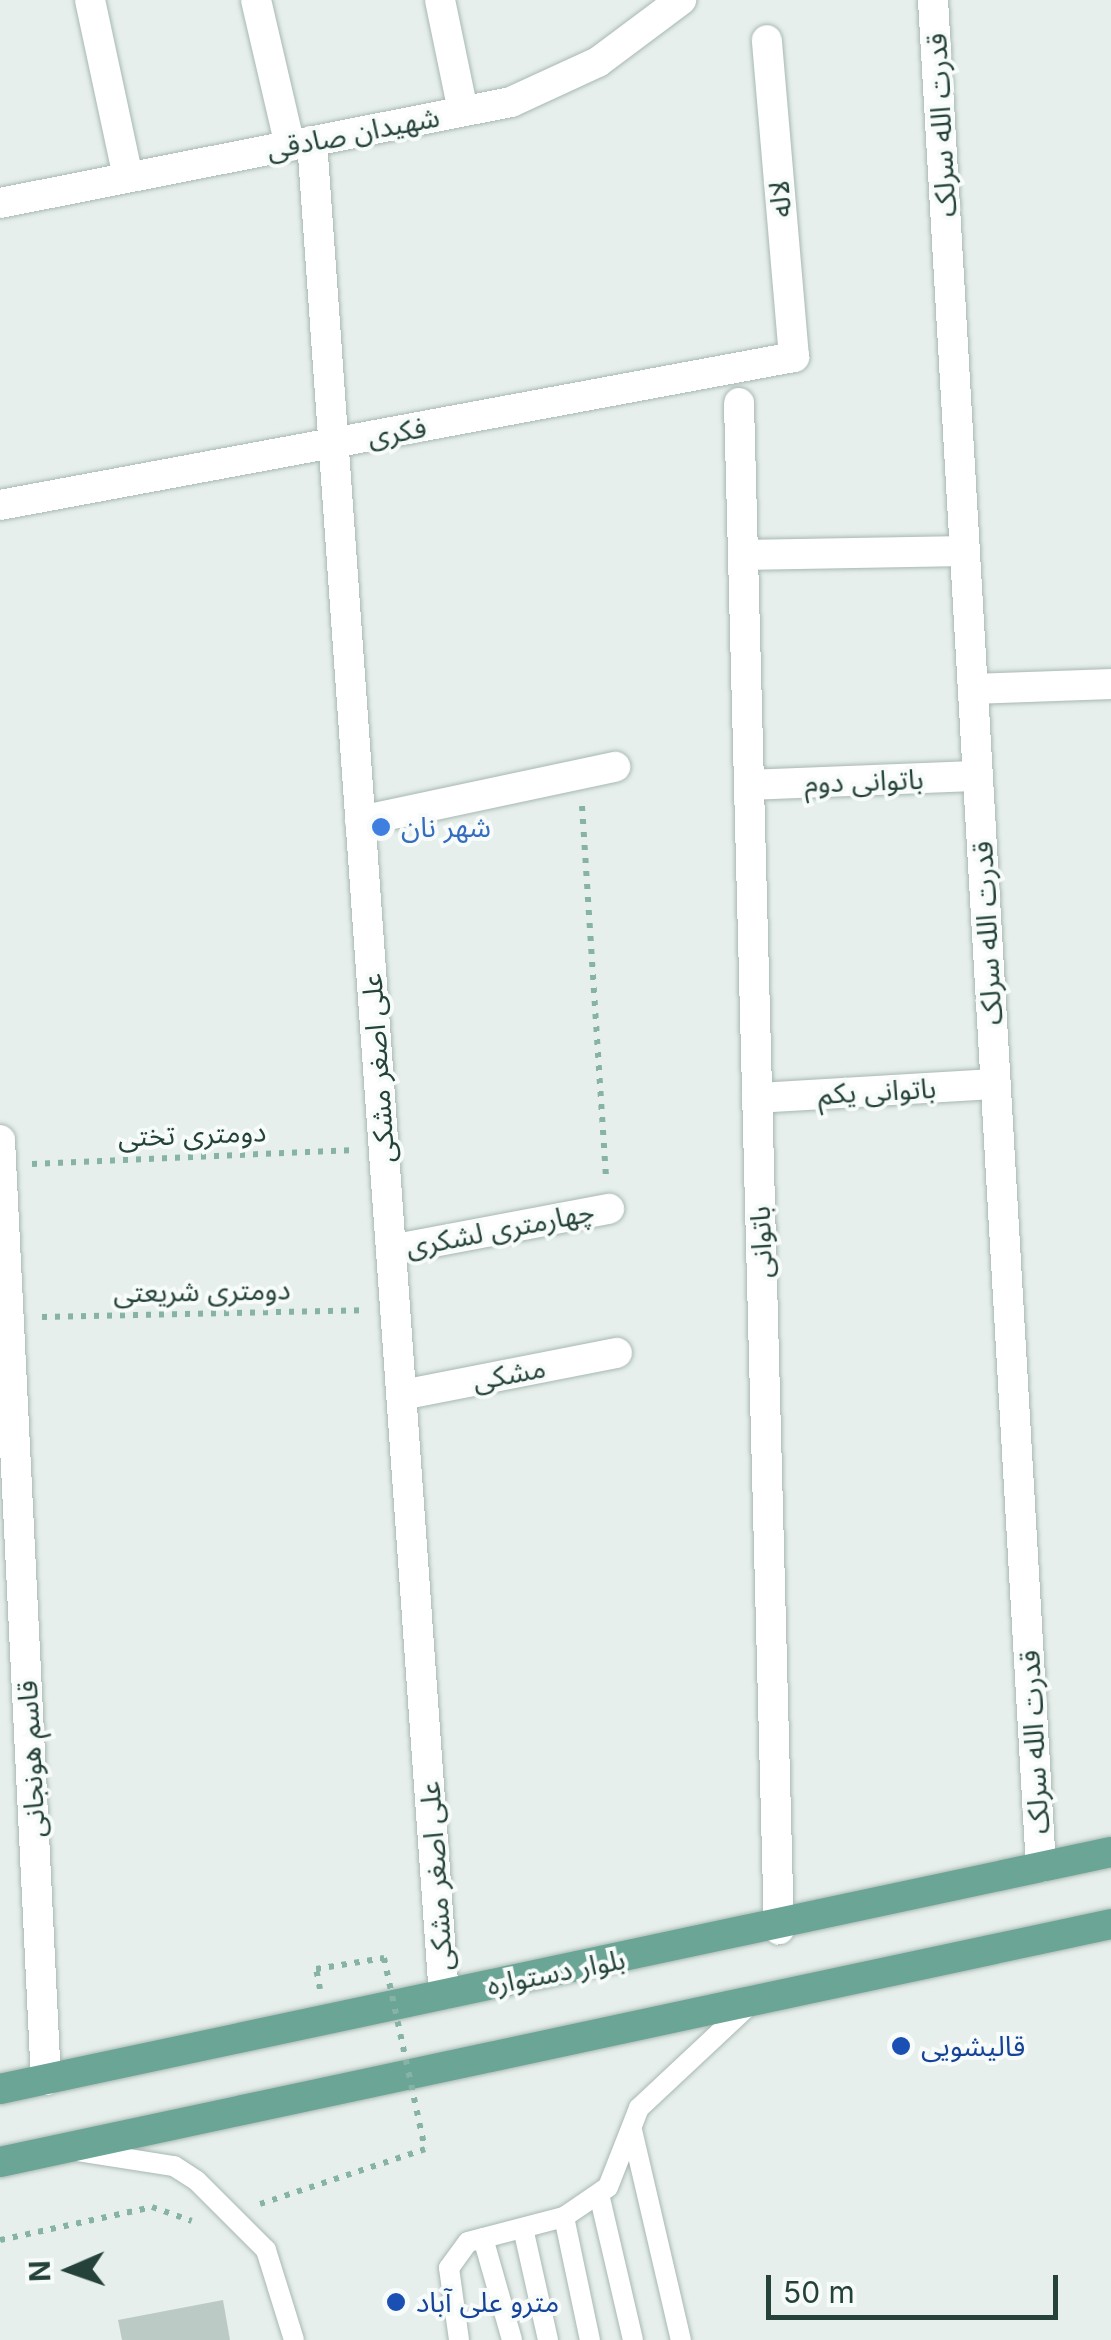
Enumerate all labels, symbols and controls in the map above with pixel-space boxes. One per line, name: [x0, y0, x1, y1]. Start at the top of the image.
street label: قدرت الله سرلک: [919, 32, 963, 218]
street label: شهیدان صادقی: [264, 100, 442, 166]
street label: لاله: [762, 179, 798, 219]
street label: فکری: [365, 410, 429, 454]
street label: باتوانی دوم: [804, 762, 924, 800]
place label: شهر نان: [401, 810, 491, 844]
marker: شهر نان: [370, 816, 392, 838]
street label: قدرت الله سرلک: [965, 840, 1009, 1026]
street label: علی اصغر مشکی: [355, 972, 401, 1164]
street label: باتوانی یکم: [817, 1071, 937, 1111]
street label: دومتری تختی: [117, 1115, 267, 1153]
street label: چهارمتری لشکری: [403, 1194, 597, 1264]
street label: باتوانی: [743, 1205, 779, 1279]
street label: دومتری شریعتی: [113, 1273, 291, 1309]
street label: مشکی: [470, 1351, 548, 1397]
street label: قدرت الله سرلک: [1012, 1649, 1056, 1835]
street label: قاسم هونجانی: [10, 1680, 52, 1838]
street label: علی اصغر مشکی: [413, 1780, 459, 1972]
street label: بلوار دستواره: [484, 1942, 628, 2002]
place label: قالیشویی: [921, 2029, 1025, 2063]
marker: قالیشویی: [890, 2035, 912, 2057]
north arrow: [20, 2220, 120, 2320]
scale bar: [771, 2255, 1064, 2317]
text: N: [23, 2260, 57, 2282]
text: 50 m: [783, 2274, 855, 2310]
place label: مترو علی آباد: [416, 2285, 559, 2319]
marker: مترو علی آباد: [385, 2291, 407, 2313]

